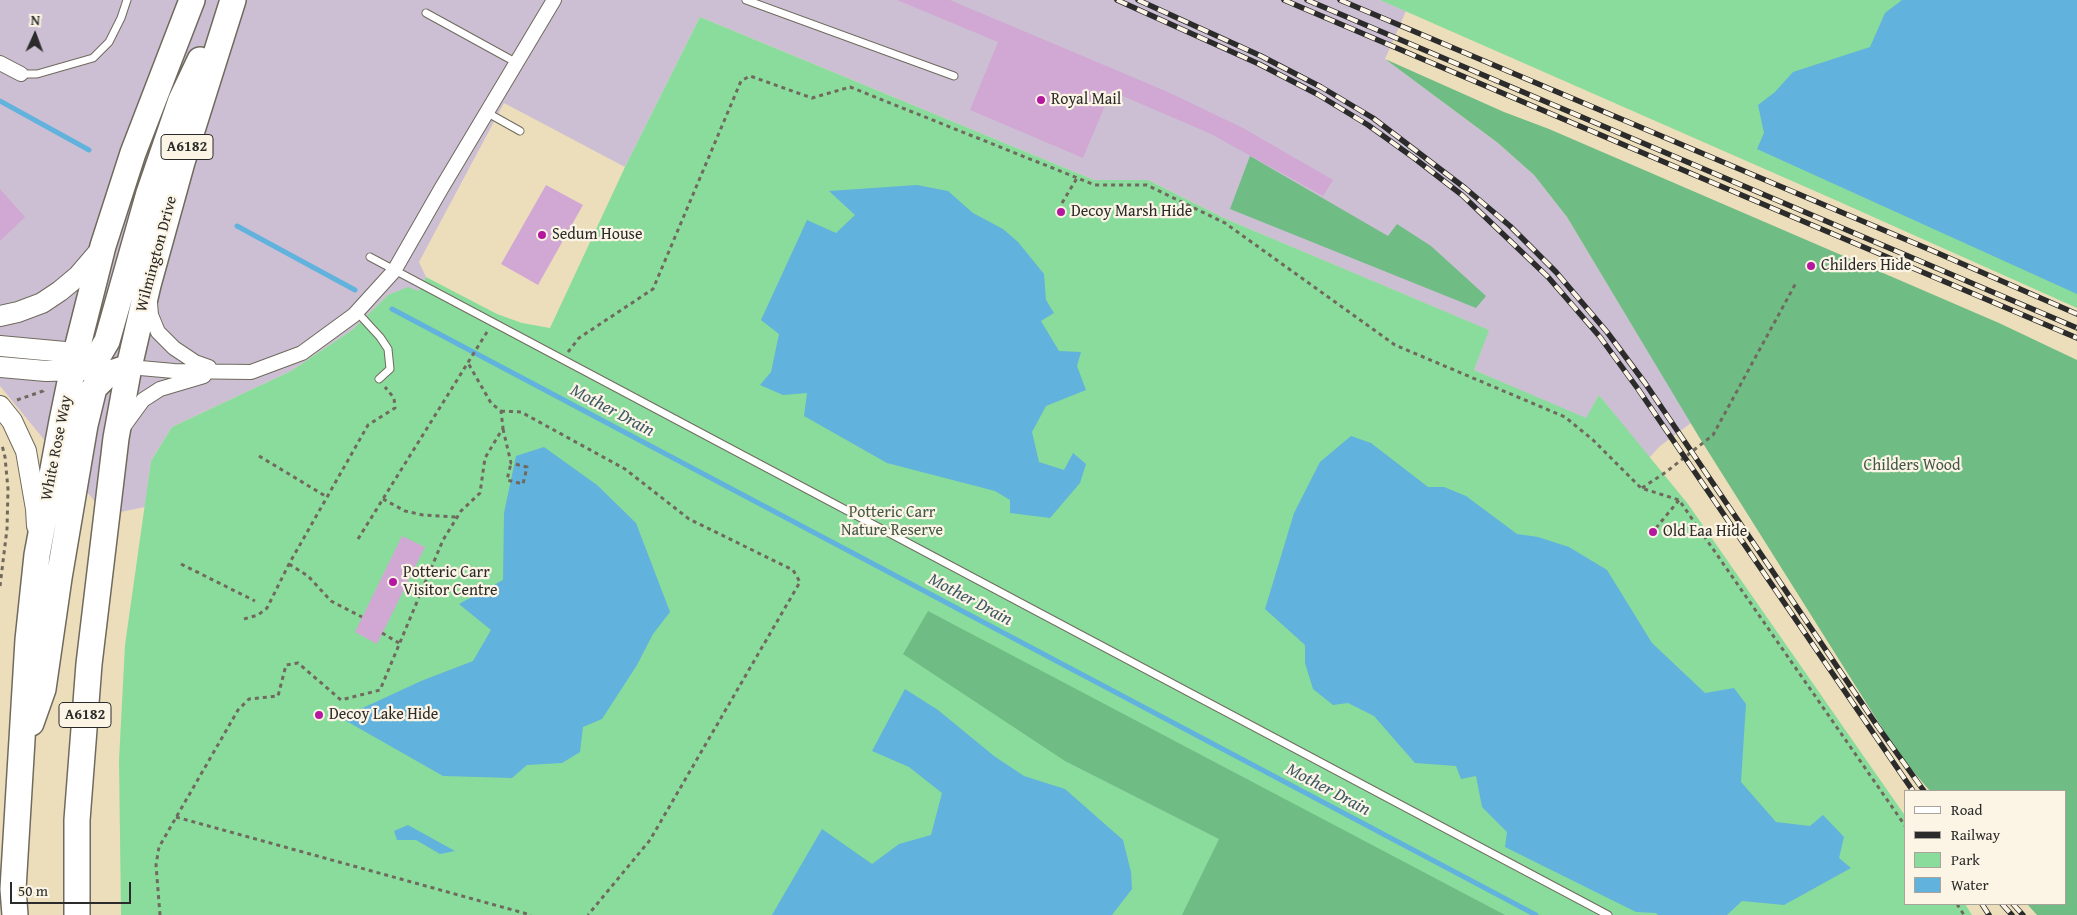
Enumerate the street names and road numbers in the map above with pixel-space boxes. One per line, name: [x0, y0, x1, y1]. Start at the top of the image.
road number: A6182: [161, 134, 213, 160]
street label: Wilmington Drive: [132, 194, 182, 314]
street label: White Rose Way: [37, 394, 77, 502]
road number: A6182: [59, 702, 111, 728]

